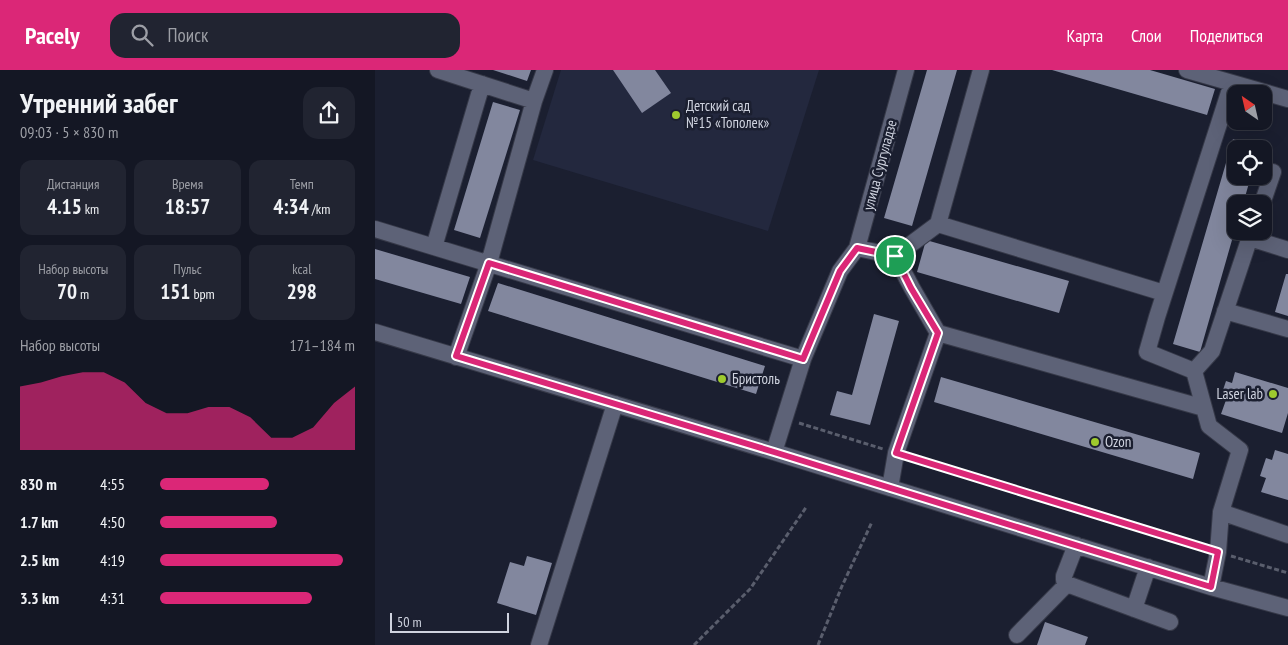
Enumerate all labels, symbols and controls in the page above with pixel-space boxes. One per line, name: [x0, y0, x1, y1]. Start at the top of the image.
search box: [110, 13, 460, 58]
text: Pacely: [25, 20, 80, 51]
icon: search: [128, 21, 156, 49]
text: Поиск: [168, 23, 208, 47]
text: Карта: [1066, 24, 1103, 47]
text: Слои: [1131, 24, 1162, 47]
text: Поделиться: [1190, 24, 1263, 47]
text: Утренний забег: [20, 84, 178, 121]
north arrow: [1227, 85, 1273, 130]
map controls: [1227, 85, 1272, 240]
button: share: [303, 87, 355, 139]
place label: Детский сад №15 «Тополек»: [686, 96, 770, 132]
marker: Детский сад №15 «Тополек»: [670, 109, 682, 121]
street label: улица Сургуладзе: [858, 118, 901, 212]
text: 09:03 · 5 × 830 m: [20, 122, 118, 142]
button: locate: [1227, 140, 1272, 185]
text: Дистанция: [47, 175, 99, 193]
text: Время: [172, 175, 203, 193]
text: Темп: [290, 175, 314, 193]
text: 4.15: [47, 193, 82, 220]
text: 18:57: [165, 193, 210, 220]
text: 4:34: [273, 193, 309, 220]
button: layers: [1227, 195, 1272, 240]
text: km: [82, 200, 99, 218]
text: /km: [309, 200, 330, 218]
pin: [874, 235, 916, 277]
icon: arrive: [881, 242, 909, 270]
text: Набор высоты: [38, 260, 108, 278]
text: Пульс: [173, 260, 202, 278]
text: kcal: [292, 260, 311, 278]
text: 70: [57, 278, 77, 305]
text: 151: [160, 278, 190, 305]
text: 298: [287, 278, 317, 305]
text: m: [77, 285, 89, 303]
text: bpm: [190, 285, 215, 303]
text: Набор высоты: [20, 335, 100, 355]
text: 171–184 m: [290, 335, 355, 355]
place label: Бристоль: [732, 369, 780, 388]
marker: Бристоль: [716, 373, 728, 385]
place label: Laser lab: [1216, 384, 1263, 403]
marker: Laser lab: [1267, 388, 1279, 400]
place label: Ozon: [1105, 432, 1131, 451]
marker: Ozon: [1089, 436, 1101, 448]
text: 830 m: [20, 474, 57, 494]
text: 4:55: [100, 474, 125, 494]
text: 1.7 km: [20, 512, 58, 532]
text: 4:50: [100, 512, 125, 532]
text: 2.5 km: [20, 550, 59, 570]
text: 4:19: [100, 550, 125, 570]
text: 3.3 km: [20, 588, 59, 608]
text: 4:31: [100, 588, 125, 608]
scale bar: [390, 610, 509, 633]
text: 50 m: [397, 613, 422, 631]

